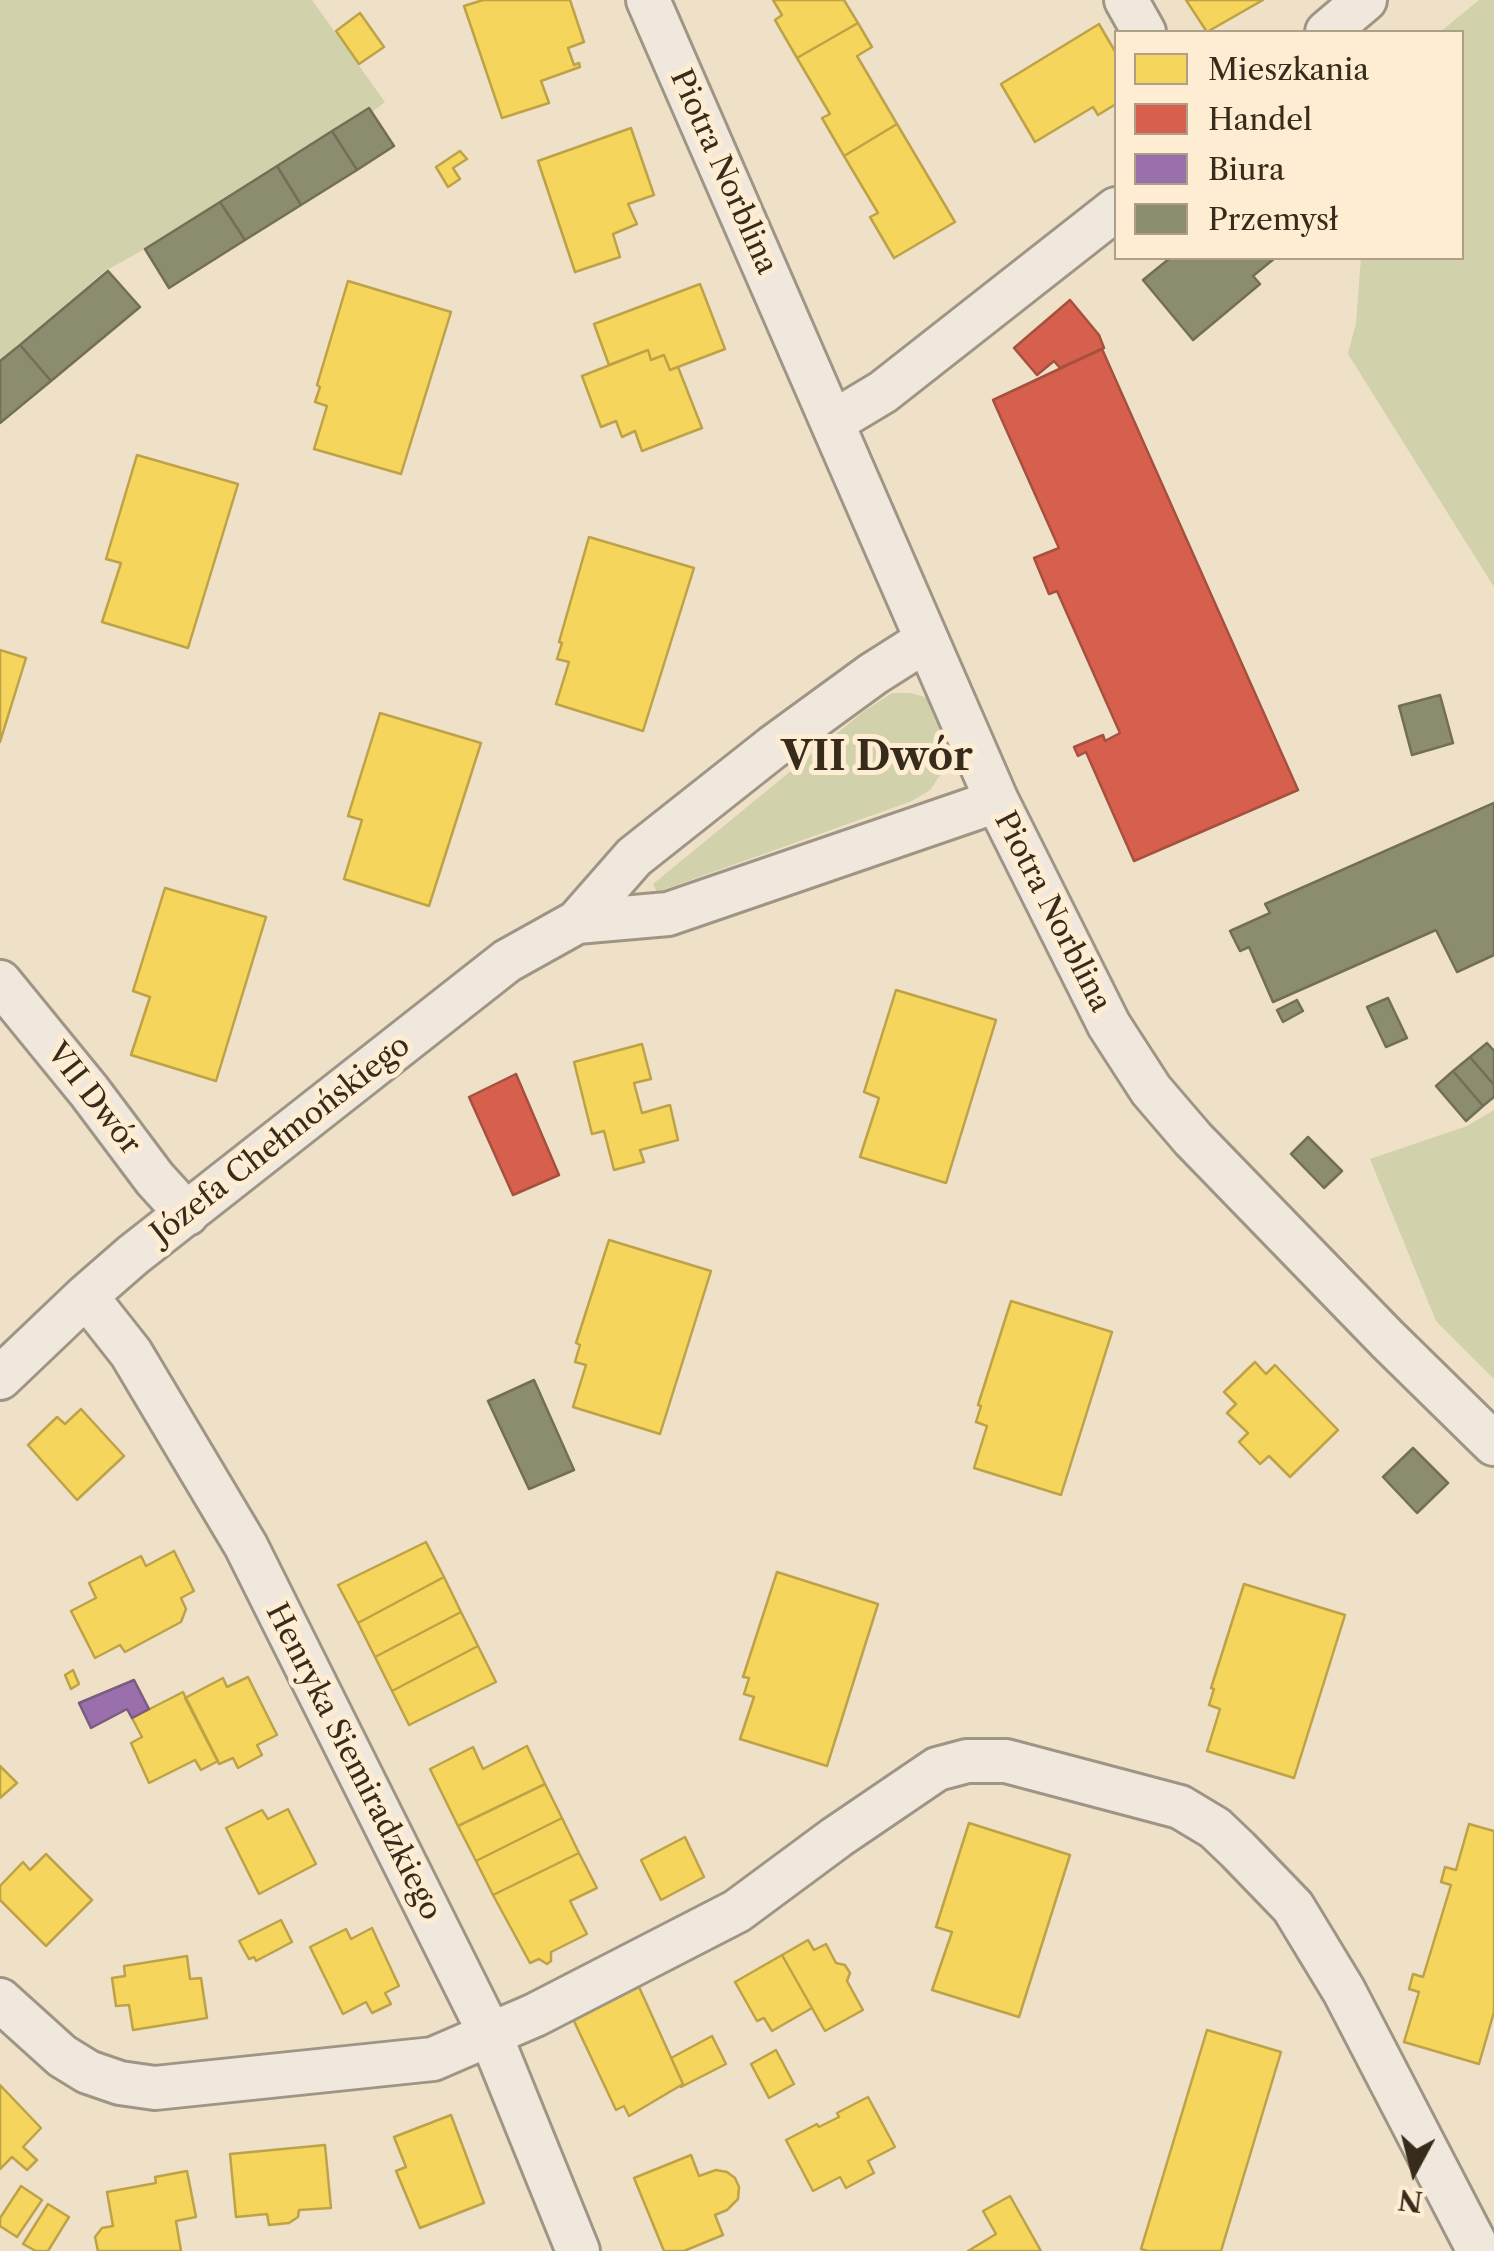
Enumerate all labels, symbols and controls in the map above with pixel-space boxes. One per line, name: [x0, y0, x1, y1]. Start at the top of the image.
legend: [1114, 30, 1464, 260]
text: Mieszkania: [1208, 51, 1369, 88]
street label: Piotra Norblina: [662, 64, 784, 280]
text: Handel: [1208, 101, 1312, 138]
text: Biura: [1208, 151, 1285, 188]
text: Przemysł: [1208, 201, 1338, 238]
district label: VII Dwór: [781, 734, 973, 782]
street label: Piotra Norblina: [986, 806, 1118, 1018]
street label: Józefa Chełmońskiego: [144, 1028, 418, 1252]
street label: VII Dwór: [38, 1036, 148, 1162]
street label: Henryka Siemiradzkiego: [257, 1598, 449, 1926]
north arrow: [1364, 2121, 1464, 2221]
text: N: [1396, 2182, 1424, 2219]

